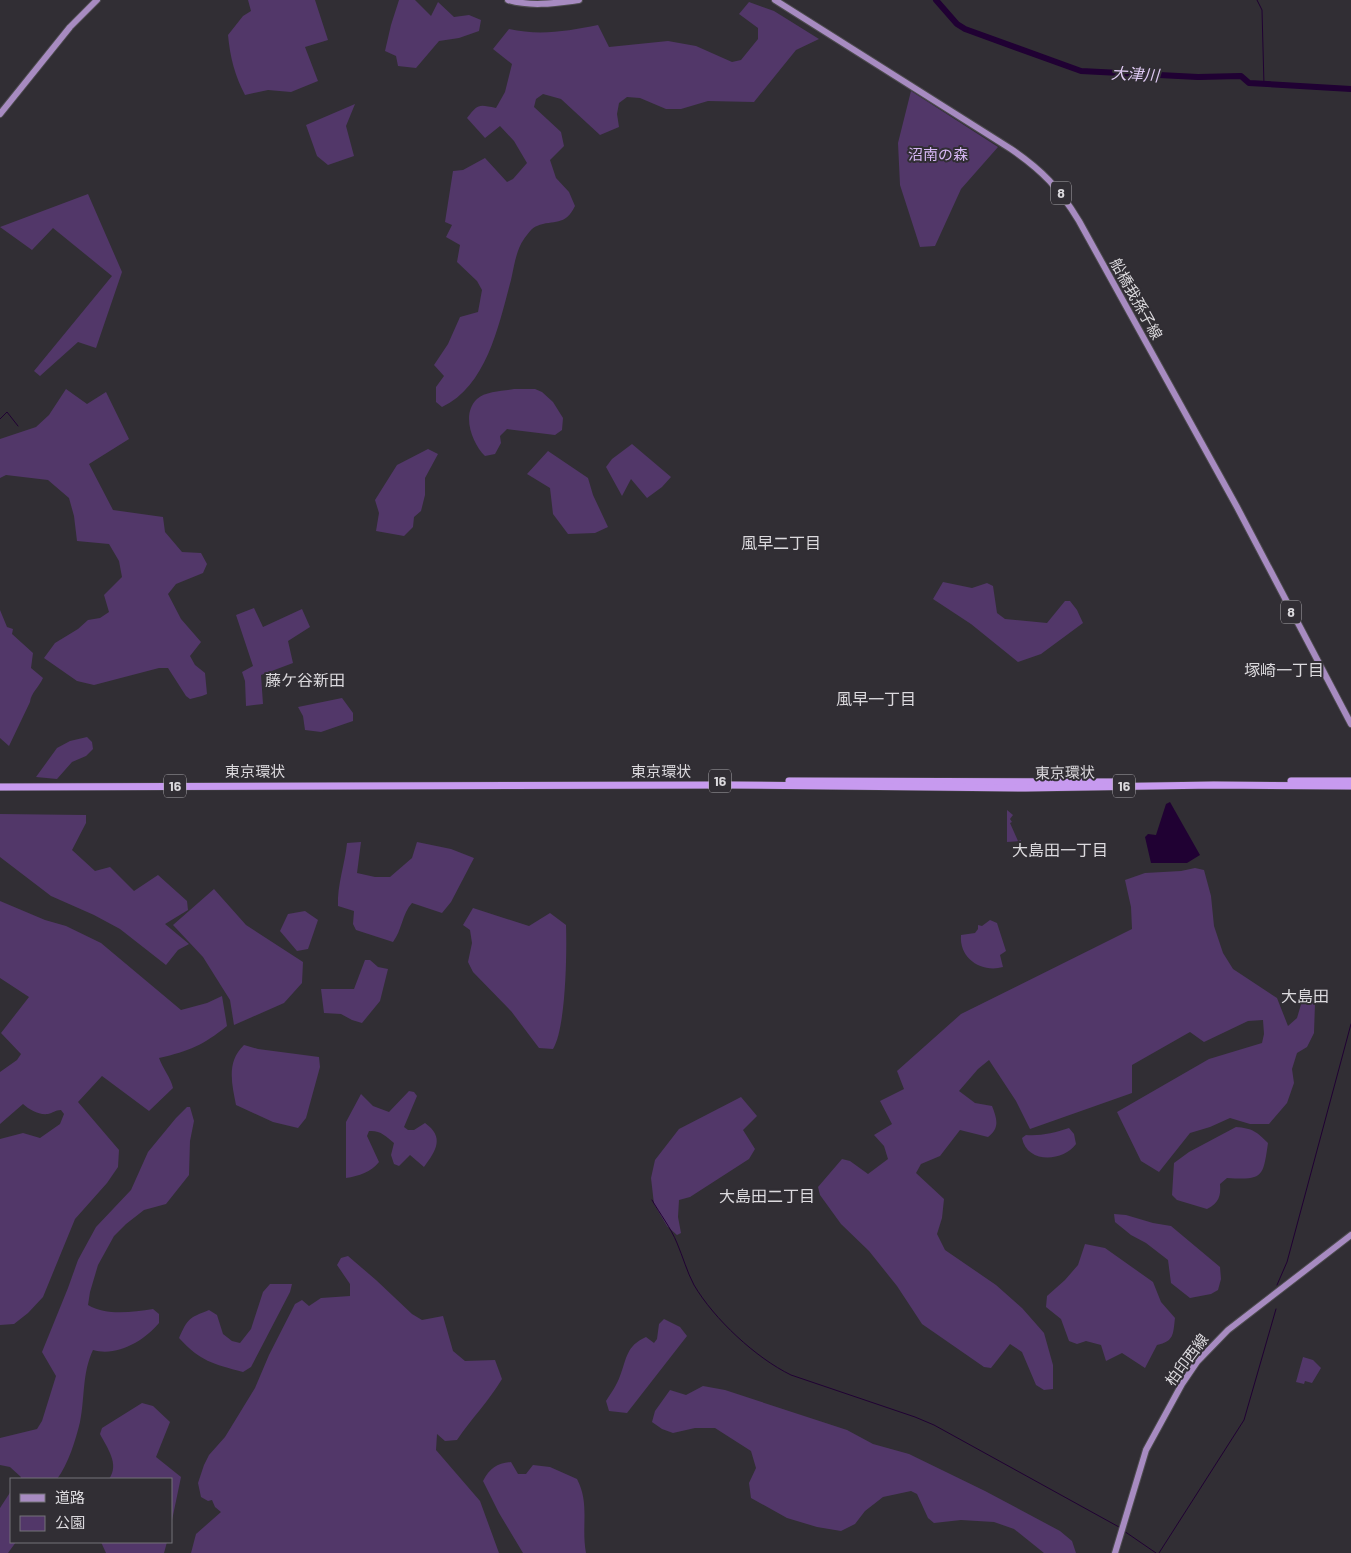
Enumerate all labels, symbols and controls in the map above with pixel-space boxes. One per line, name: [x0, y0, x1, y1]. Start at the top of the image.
water label: 大津川: [1111, 63, 1161, 84]
park label: 沼南の森: [908, 145, 968, 163]
road number: 8: [1051, 182, 1071, 204]
street label: 船橋我孫子線: [1107, 255, 1167, 342]
district label: 風早二丁目: [741, 533, 821, 552]
road number: 8: [1281, 600, 1301, 624]
district label: 塚崎一丁目: [1244, 660, 1324, 679]
district label: 藤ケ谷新田: [265, 670, 345, 689]
district label: 風早一丁目: [836, 689, 916, 708]
street label: 東京環状: [225, 762, 285, 780]
street label: 東京環状: [631, 762, 691, 780]
street label: 東京環状: [1035, 762, 1095, 782]
road number: 16: [709, 769, 731, 792]
road number: 16: [164, 774, 186, 798]
road number: 16: [1113, 774, 1135, 798]
district label: 大島田一丁目: [1012, 840, 1108, 859]
district label: 大島田: [1281, 986, 1329, 1005]
district label: 大島田二丁目: [719, 1186, 815, 1205]
street label: 柏印西線: [1161, 1330, 1211, 1389]
legend: [10, 1478, 172, 1543]
text: 道路: [55, 1488, 85, 1506]
text: 公園: [55, 1513, 85, 1531]

